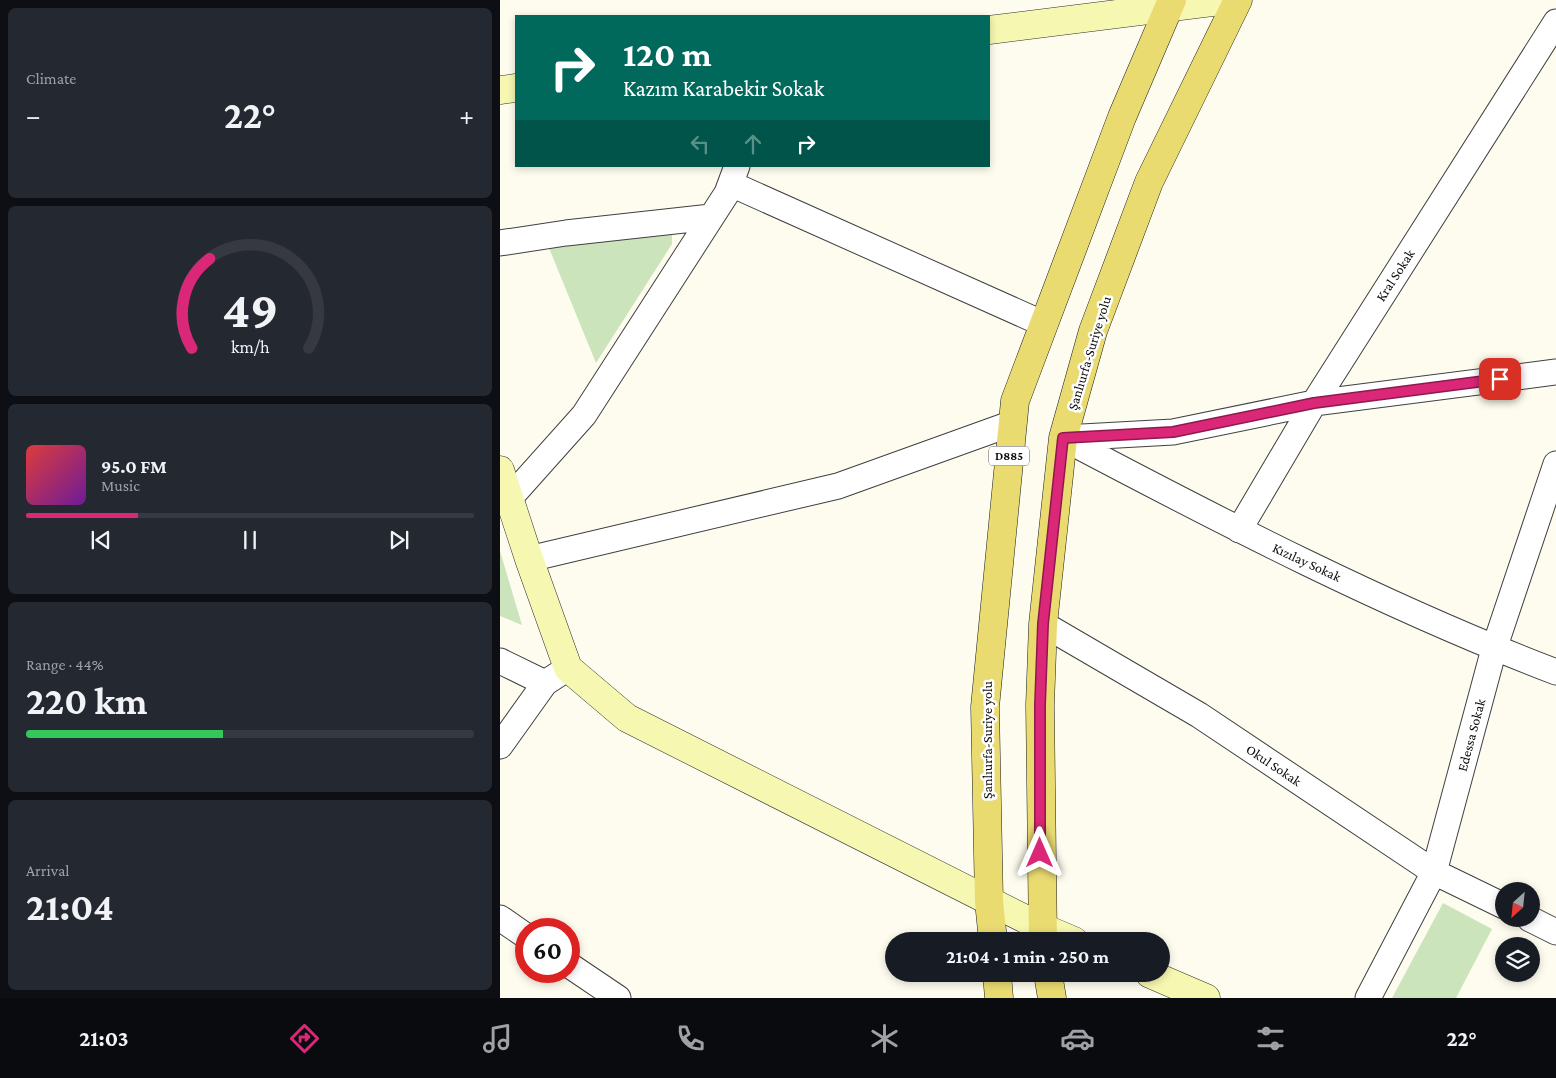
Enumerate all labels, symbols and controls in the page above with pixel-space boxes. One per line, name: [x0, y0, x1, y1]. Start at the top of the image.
icon: right: [540, 35, 605, 100]
text: 120 m: [623, 35, 712, 74]
text: Climate: [26, 70, 76, 87]
text: Kazım Karabekir Sokak: [623, 76, 824, 101]
text: 22°: [224, 94, 276, 136]
text: −: [26, 100, 41, 131]
text: +: [459, 100, 474, 131]
icon: left: [686, 130, 714, 158]
icon: ahead: [739, 130, 767, 158]
icon: right: [792, 130, 820, 158]
street label: Kral Sokak: [1372, 246, 1418, 304]
text: 49: [222, 280, 278, 338]
street label: Şanlıurfa-Suriye yolu: [1064, 294, 1114, 412]
text: km/h: [231, 337, 270, 357]
pin: [1479, 358, 1521, 400]
icon: arrive: [1486, 365, 1514, 393]
road number: D885: [989, 446, 1029, 466]
text: 95.0 FM: [101, 456, 167, 477]
text: Music: [101, 477, 140, 494]
icon: previous: [87, 526, 115, 554]
icon: pause: [236, 526, 264, 554]
icon: next: [385, 526, 413, 554]
street label: Kızılay Sokak: [1270, 539, 1344, 585]
text: Range · 44%: [26, 656, 103, 673]
text: 220 km: [26, 680, 147, 722]
street label: Şanlıurfa-Suriye yolu: [979, 680, 995, 799]
street label: Edessa Sokak: [1454, 697, 1488, 773]
street label: Okul Sokak: [1243, 741, 1305, 789]
position arrow: [1013, 826, 1065, 878]
text: Arrival: [26, 862, 70, 879]
north arrow: [1495, 882, 1540, 928]
map controls: [1495, 882, 1540, 982]
text: 21:04: [26, 886, 114, 928]
speed limit sign: 60: [515, 918, 580, 983]
button: layers: [1495, 937, 1540, 982]
text: 21:04 · 1 min · 250 m: [946, 946, 1109, 967]
icon: directions: [287, 1021, 322, 1056]
icon: music: [480, 1021, 515, 1056]
icon: phone: [673, 1021, 708, 1056]
icon: climate: [867, 1021, 902, 1056]
icon: car: [1060, 1021, 1095, 1056]
icon: filters: [1253, 1021, 1288, 1056]
text: 21:03: [79, 1026, 129, 1051]
text: 22°: [1447, 1026, 1477, 1051]

